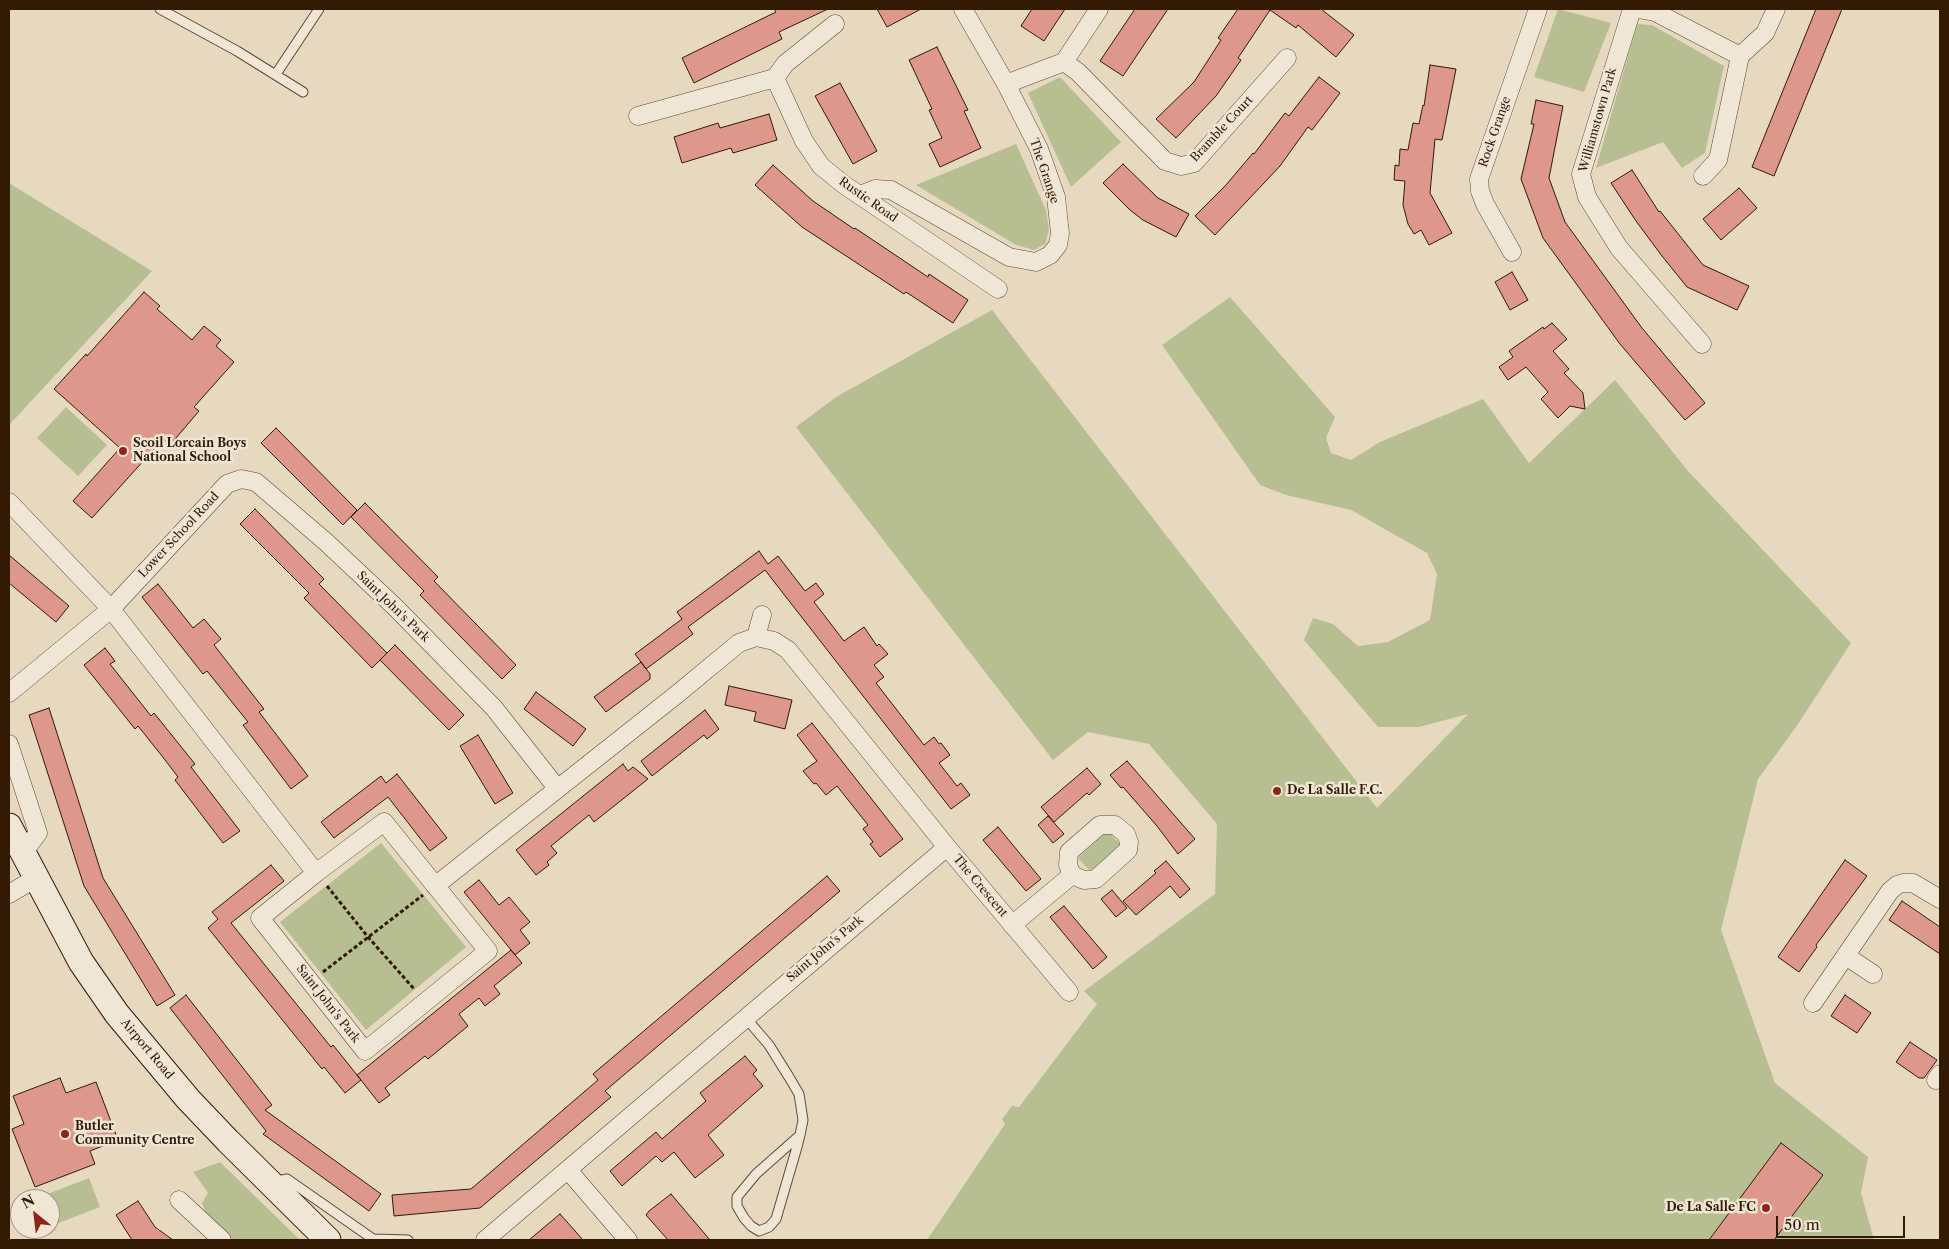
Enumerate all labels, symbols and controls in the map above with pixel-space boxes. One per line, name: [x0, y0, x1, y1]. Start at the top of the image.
street label: Williamstown Park: [1576, 66, 1620, 174]
street label: Bramble Court: [1188, 93, 1256, 165]
street label: Rock Grange: [1476, 95, 1514, 169]
street label: The Grange: [1026, 137, 1062, 205]
street label: Rustic Road: [836, 174, 900, 226]
place label: Scoil Lorcain Boys National School: [133, 437, 246, 465]
marker: Scoil Lorcain Boys National School: [117, 445, 129, 457]
street label: Lower School Road: [136, 489, 222, 581]
street label: Saint John's Park: [354, 569, 432, 645]
place label: De La Salle F.C.: [1287, 784, 1382, 798]
marker: De La Salle F.C.: [1271, 785, 1283, 797]
street label: The Crescent: [950, 852, 1010, 920]
street label: Saint John's Park: [784, 913, 866, 985]
street label: Saint John's Park: [293, 962, 363, 1046]
street label: Airport Road: [118, 1016, 176, 1082]
place label: Butler Community Centre: [75, 1120, 195, 1148]
marker: Butler Community Centre: [59, 1128, 71, 1140]
north arrow: [10, 1189, 60, 1239]
text: N: [19, 1191, 38, 1213]
place label: De La Salle FC: [1666, 1201, 1756, 1215]
marker: De La Salle FC: [1760, 1202, 1772, 1214]
scale bar: [1779, 1206, 1908, 1238]
text: 50 m: [1784, 1215, 1820, 1234]

